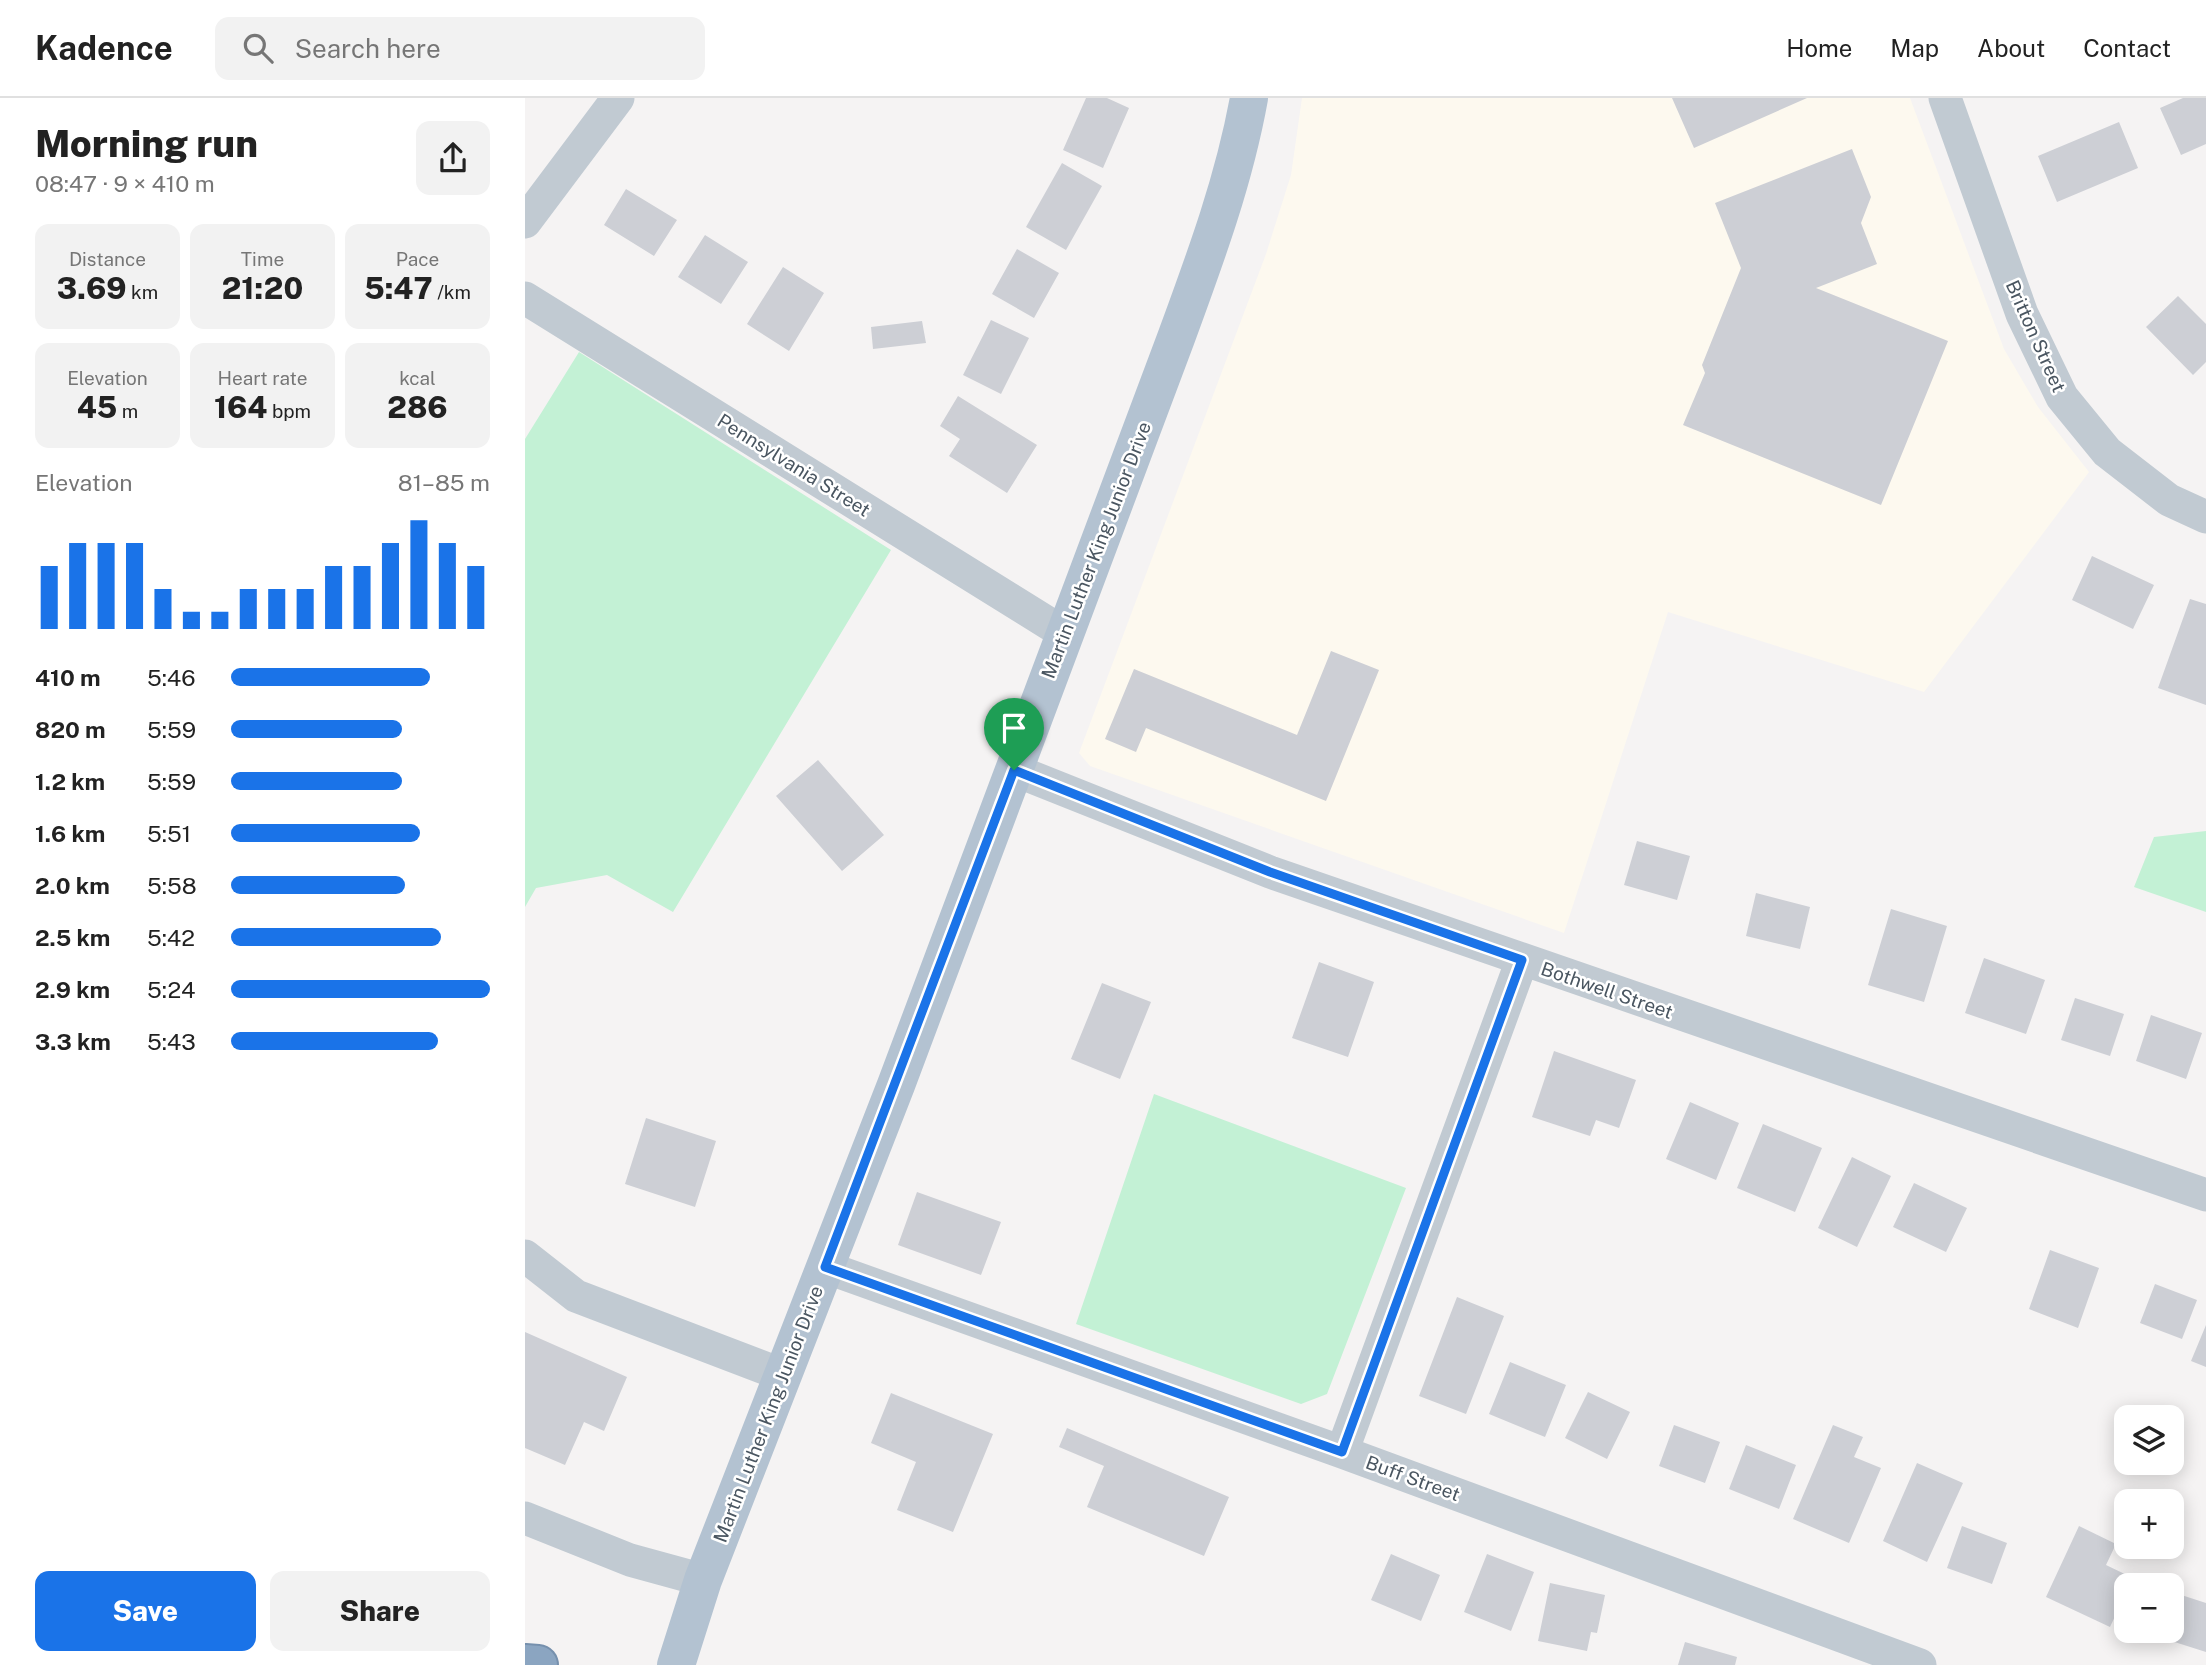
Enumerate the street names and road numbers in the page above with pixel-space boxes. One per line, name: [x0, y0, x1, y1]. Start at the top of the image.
street label: Britton Street: [2001, 277, 2071, 395]
street label: Pennsylvania Street: [714, 409, 874, 521]
street label: Martin Luther King Junior Drive: [1037, 419, 1155, 681]
street label: Bothwell Street: [1538, 957, 1676, 1023]
street label: Martin Luther King Junior Drive: [709, 1283, 827, 1545]
street label: Buff Street: [1363, 1451, 1463, 1505]

